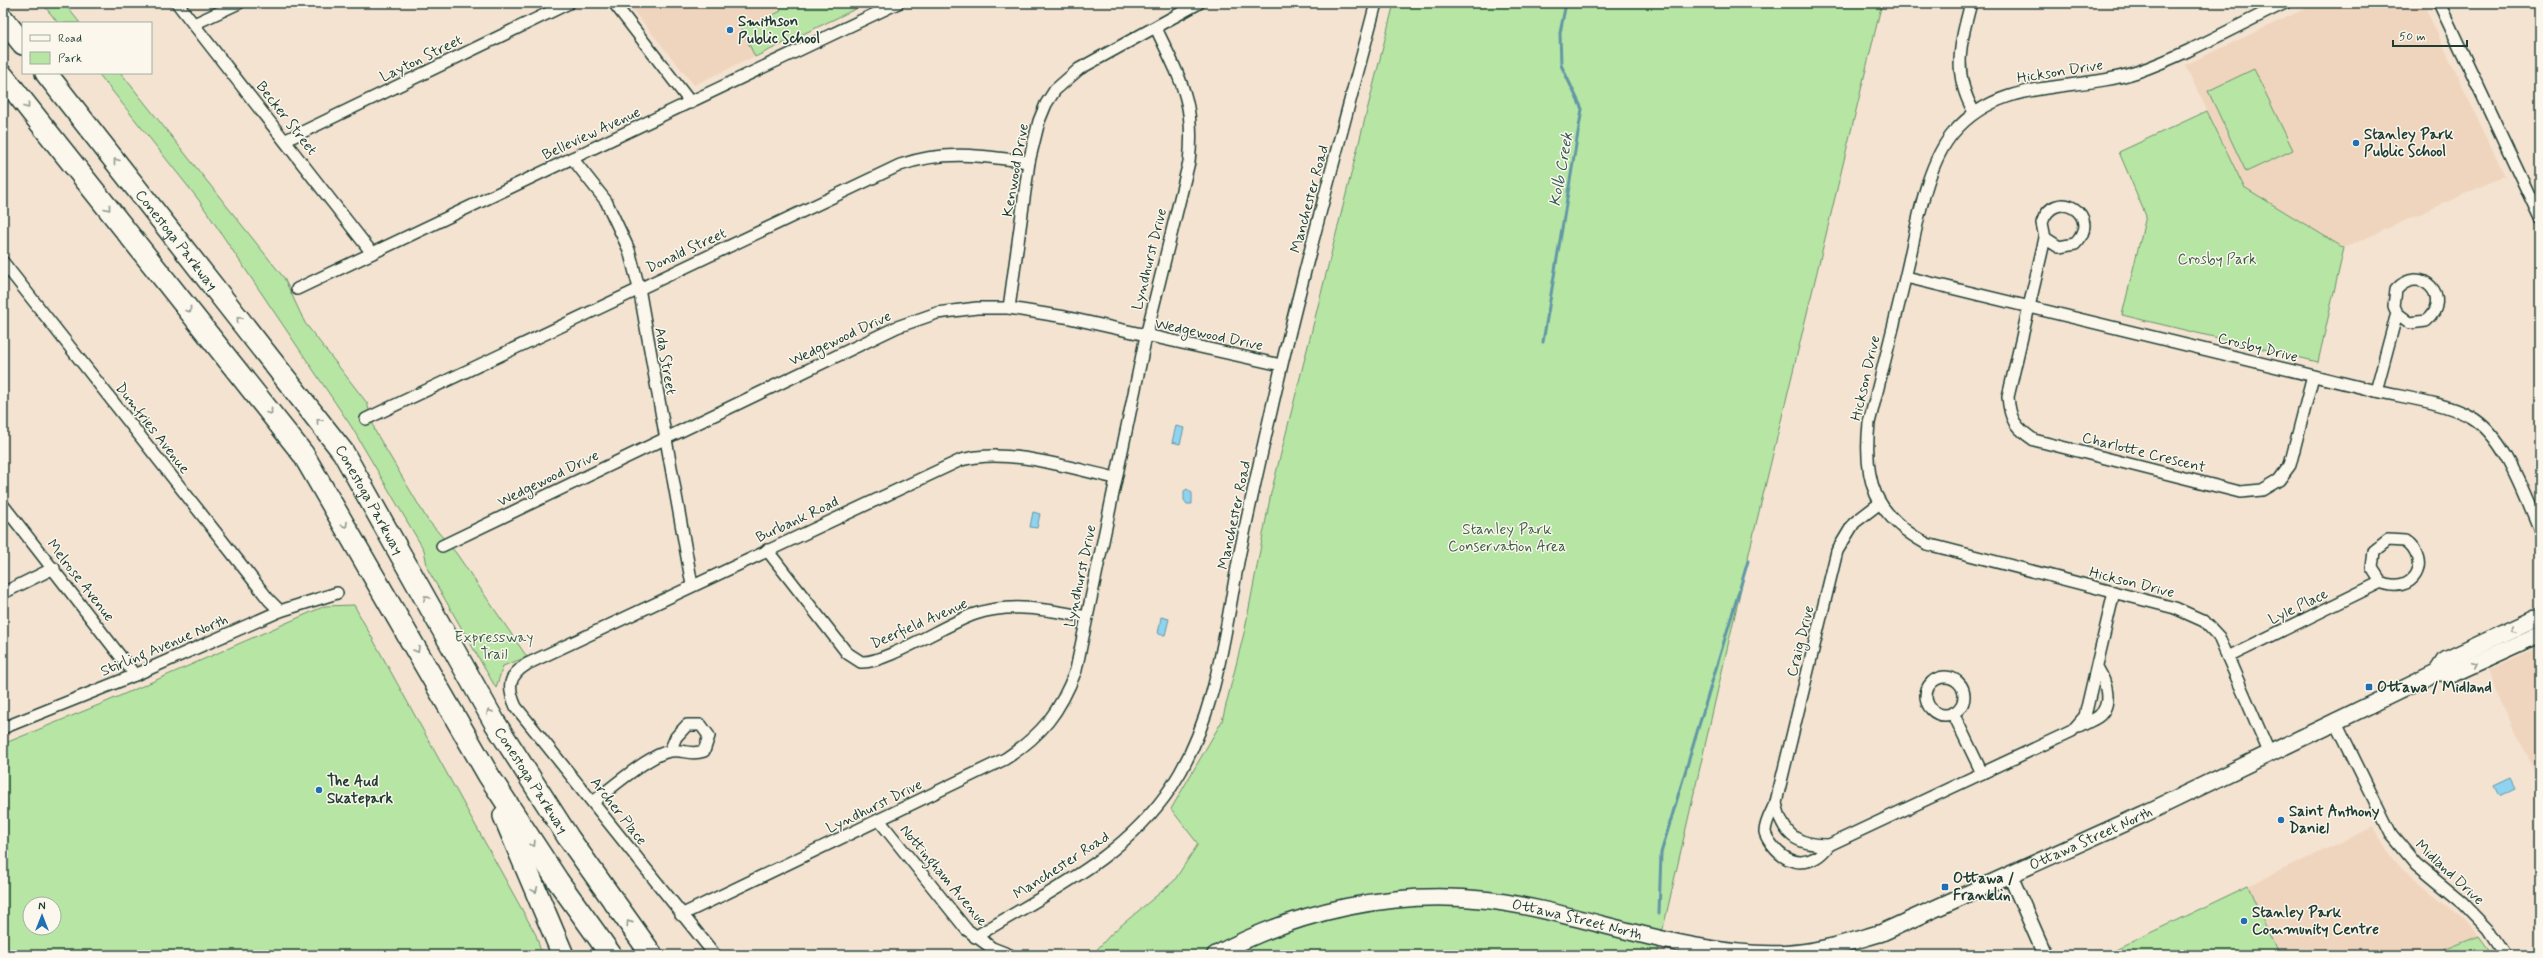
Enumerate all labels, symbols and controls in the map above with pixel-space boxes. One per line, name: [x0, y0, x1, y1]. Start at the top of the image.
place label: Smithson Public School: [738, 12, 820, 49]
legend: [22, 22, 152, 74]
scale bar: [2393, 22, 2467, 48]
marker: Smithson Public School: [725, 25, 735, 35]
text: 50 m: [2399, 29, 2426, 45]
street label: Layton Street: [377, 30, 466, 87]
text: Road: [58, 31, 82, 47]
text: Park: [58, 51, 82, 67]
street label: Hickson Drive: [2016, 55, 2105, 89]
street label: Becker Street: [251, 77, 322, 160]
one-way arrow: [23, 102, 30, 109]
street label: Belleview Avenue: [539, 102, 644, 165]
street label: Kenwood Drive: [998, 122, 1034, 218]
place label: Stanley Park Public School: [2364, 125, 2454, 162]
water label: Kolb Creek: [1545, 130, 1578, 208]
marker: Stanley Park Public School: [2351, 138, 2361, 148]
street label: Manchester Road: [1286, 143, 1334, 255]
one-way arrow: [113, 159, 120, 166]
street label: Conestoga Parkway: [130, 186, 222, 295]
one-way arrow: [104, 203, 111, 210]
street label: Lyndhurst Drive: [1128, 206, 1172, 312]
street label: Donald Street: [643, 223, 730, 278]
park label: Crosby Park: [2178, 250, 2256, 270]
one-way arrow: [184, 305, 191, 312]
street label: Wedgewood Drive: [786, 306, 895, 372]
street label: Wedgewood Drive: [1152, 314, 1265, 357]
one-way arrow: [237, 316, 244, 323]
street label: Ada Street: [649, 326, 681, 397]
street label: Crosby Drive: [2216, 328, 2300, 368]
street label: Hickson Drive: [1846, 333, 1886, 423]
street label: Dumfries Avenue: [110, 379, 194, 478]
one-way arrow: [265, 407, 272, 414]
one-way arrow: [317, 419, 324, 426]
street label: Charlotte Crescent: [2080, 428, 2208, 478]
street label: Conestoga Parkway: [330, 441, 408, 559]
street label: Wedgewood Drive: [494, 446, 603, 513]
street label: Manchester Road: [1214, 459, 1256, 572]
street label: Burbank Road: [753, 492, 842, 548]
park label: Stanley Park Conservation Area: [1448, 520, 1566, 557]
one-way arrow: [341, 521, 348, 528]
street label: Lyndhurst Drive: [1060, 523, 1102, 629]
street label: Melrose Avenue: [42, 535, 119, 626]
street label: Hickson Drive: [2087, 563, 2177, 603]
street label: Lyle Place: [2265, 584, 2331, 630]
street label: Deerfield Avenue: [868, 594, 971, 654]
one-way arrow: [423, 595, 431, 602]
street label: Craig Drive: [1782, 603, 1821, 679]
street label: Stirling Avenue North: [98, 610, 232, 683]
one-way arrow: [2509, 624, 2516, 632]
park label: Expressway Trail: [455, 628, 533, 665]
one-way arrow: [412, 646, 419, 653]
one-way arrow: [2471, 661, 2478, 669]
place label: Ottawa / Midland: [2377, 678, 2492, 698]
marker: Ottawa / Midland: [2364, 682, 2374, 692]
one-way arrow: [486, 709, 494, 716]
street label: Conestoga Parkway: [489, 723, 572, 838]
place label: The Aud Skatepark: [327, 772, 393, 809]
street label: Archer Place: [585, 773, 651, 850]
street label: Lyndhurst Drive: [823, 775, 926, 839]
marker: The Aud Skatepark: [314, 785, 324, 795]
street label: Ottawa Street North: [2026, 802, 2156, 876]
place label: Saint Anthony Daniel: [2289, 802, 2380, 839]
marker: Saint Anthony Daniel: [2276, 815, 2286, 825]
street label: Nottingham Avenue: [894, 821, 992, 931]
street label: Manchester Road: [1010, 827, 1113, 904]
street label: Midland Drive: [2410, 835, 2488, 910]
one-way arrow: [528, 839, 535, 846]
place label: Ottawa / Franklin: [1953, 869, 2014, 906]
marker: Ottawa / Franklin: [1940, 882, 1950, 892]
one-way arrow: [530, 886, 538, 893]
street label: Ottawa Street North: [1510, 895, 1644, 945]
north arrow: [22, 896, 62, 936]
text: N: [38, 900, 46, 914]
place label: Stanley Park Community Centre: [2252, 903, 2379, 940]
marker: Stanley Park Community Centre: [2239, 916, 2249, 926]
one-way arrow: [627, 921, 634, 928]

